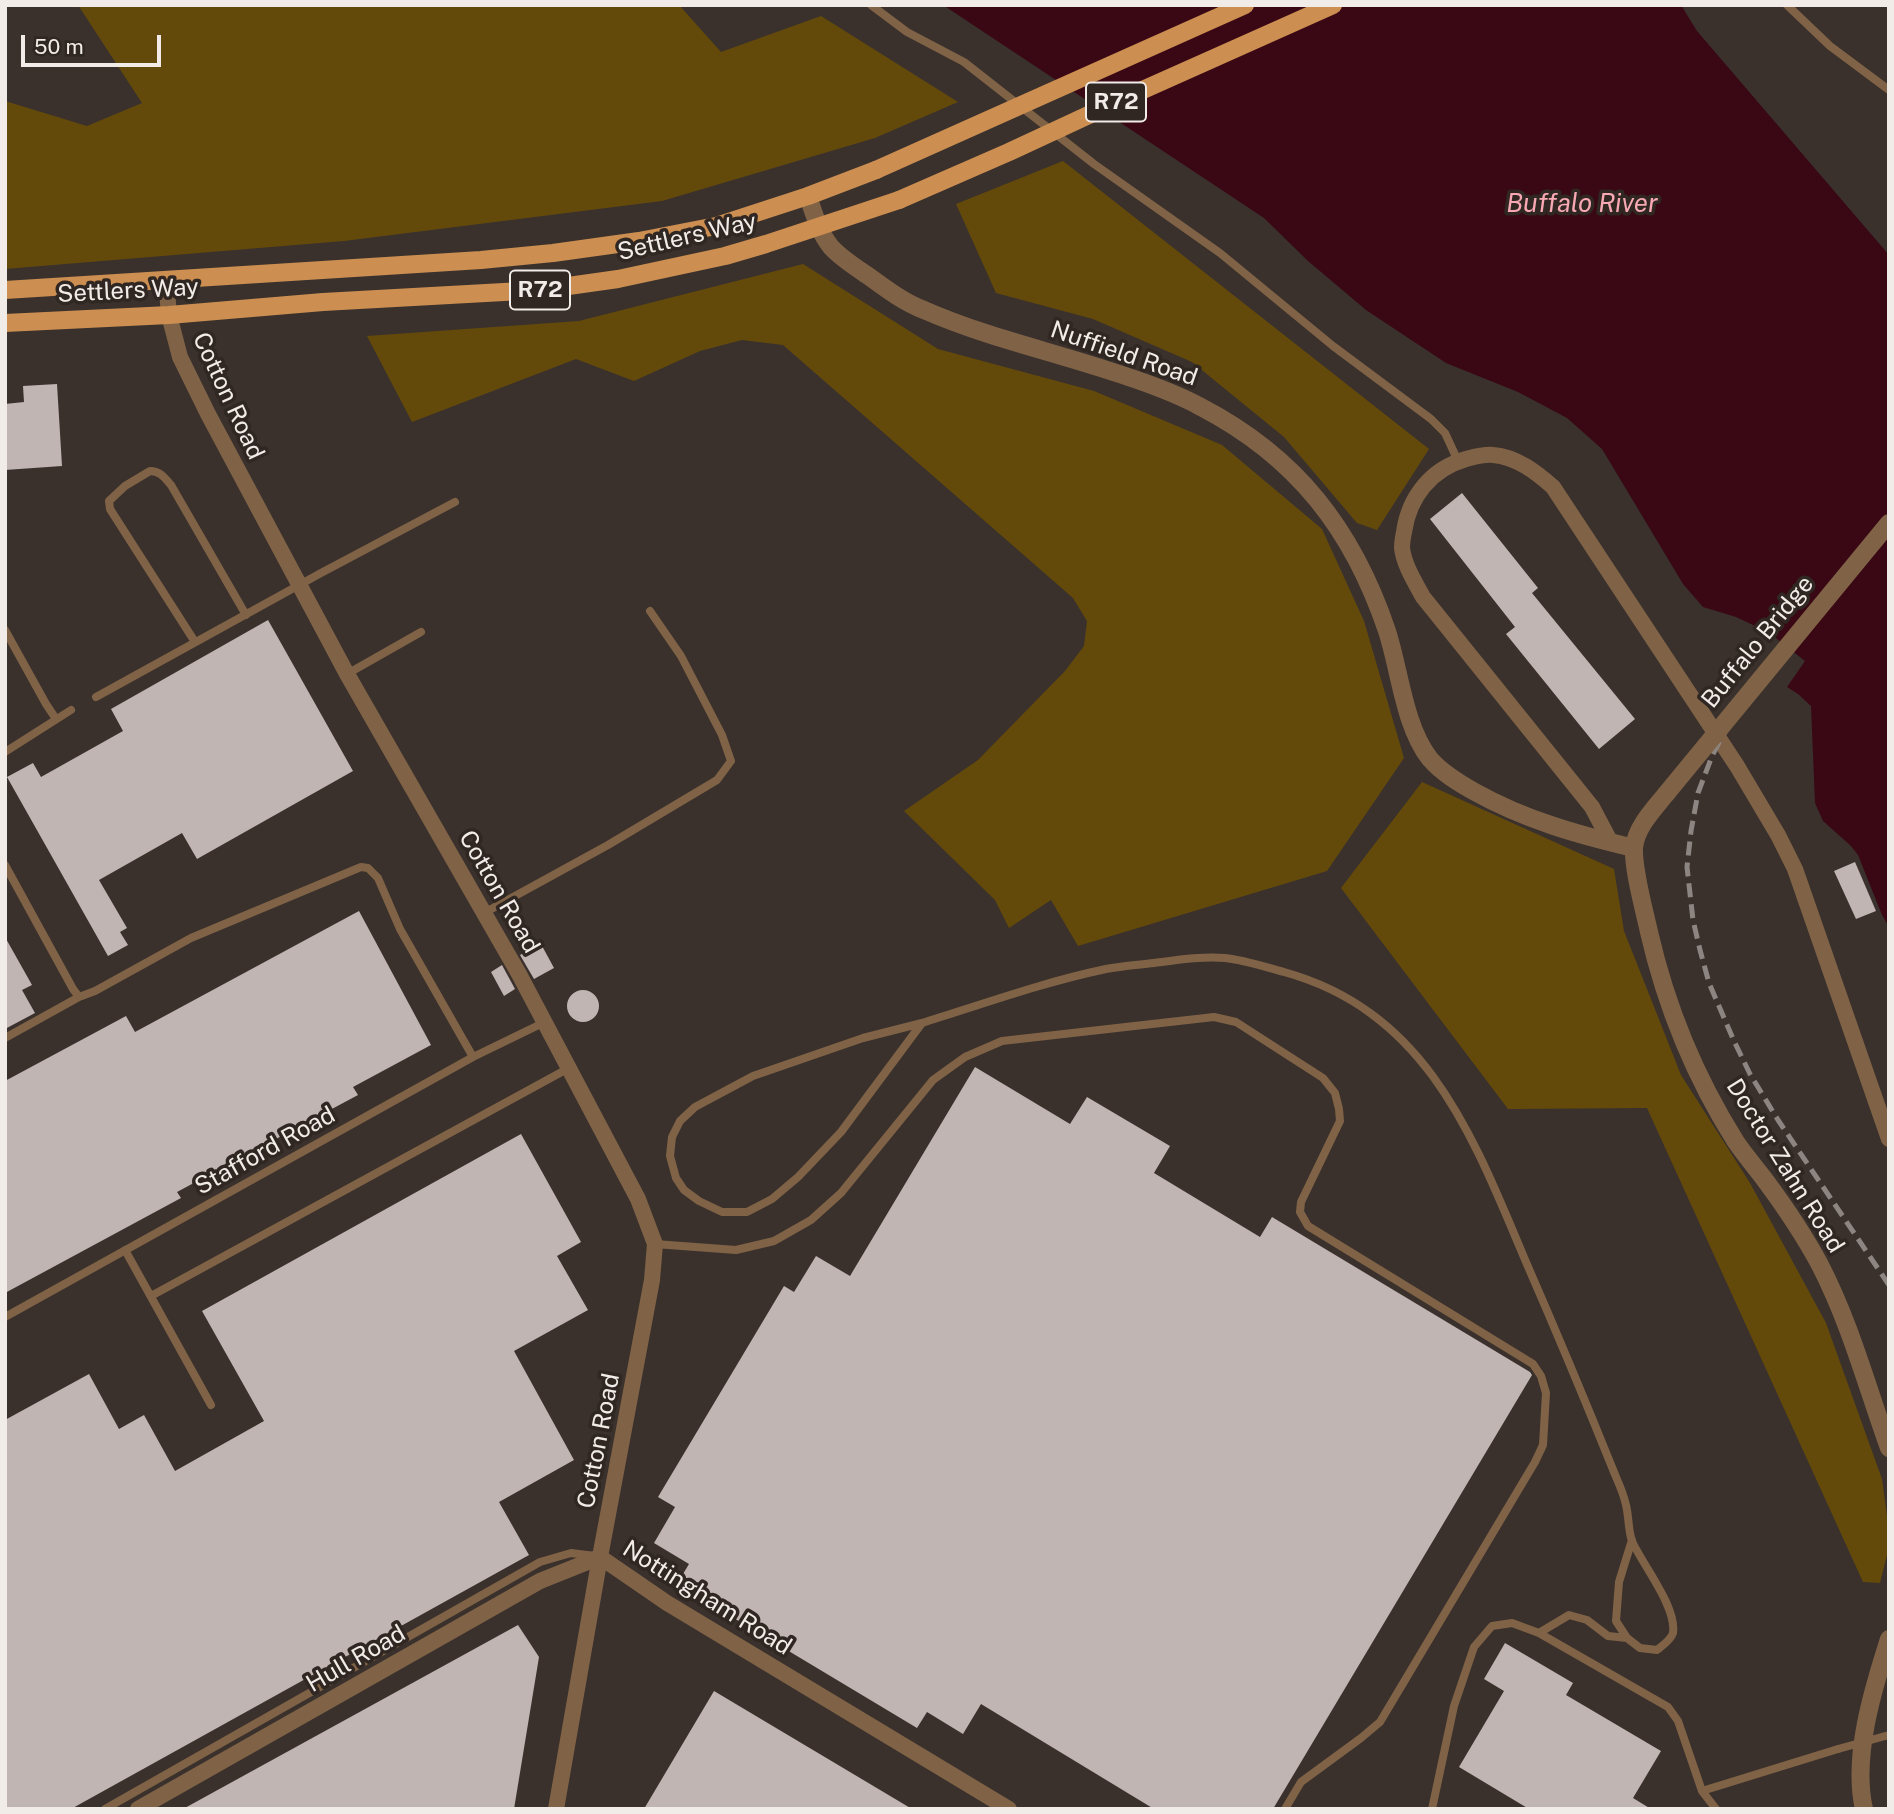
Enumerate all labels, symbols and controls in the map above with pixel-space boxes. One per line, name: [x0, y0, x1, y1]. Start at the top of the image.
scale bar: [24, 21, 164, 65]
text: 50 m: [34, 34, 84, 59]
road number: R72: [1086, 82, 1146, 122]
water label: Buffalo River: [1506, 188, 1658, 220]
street label: Settlers Way: [615, 207, 759, 267]
road number: R72: [510, 270, 570, 310]
street label: Settlers Way: [56, 273, 200, 309]
street label: Nuffield Road: [1047, 315, 1201, 393]
street label: Cotton Road: [186, 328, 270, 464]
street label: Buffalo Bridge: [1696, 570, 1820, 714]
street label: Cotton Road: [452, 826, 546, 958]
street label: Doctor Zahn Road: [1720, 1074, 1850, 1258]
street label: Stafford Road: [190, 1101, 340, 1201]
street label: Cotton Road: [572, 1371, 626, 1511]
street label: Nottingham Road: [617, 1534, 797, 1662]
street label: Hull Road: [301, 1619, 411, 1699]

